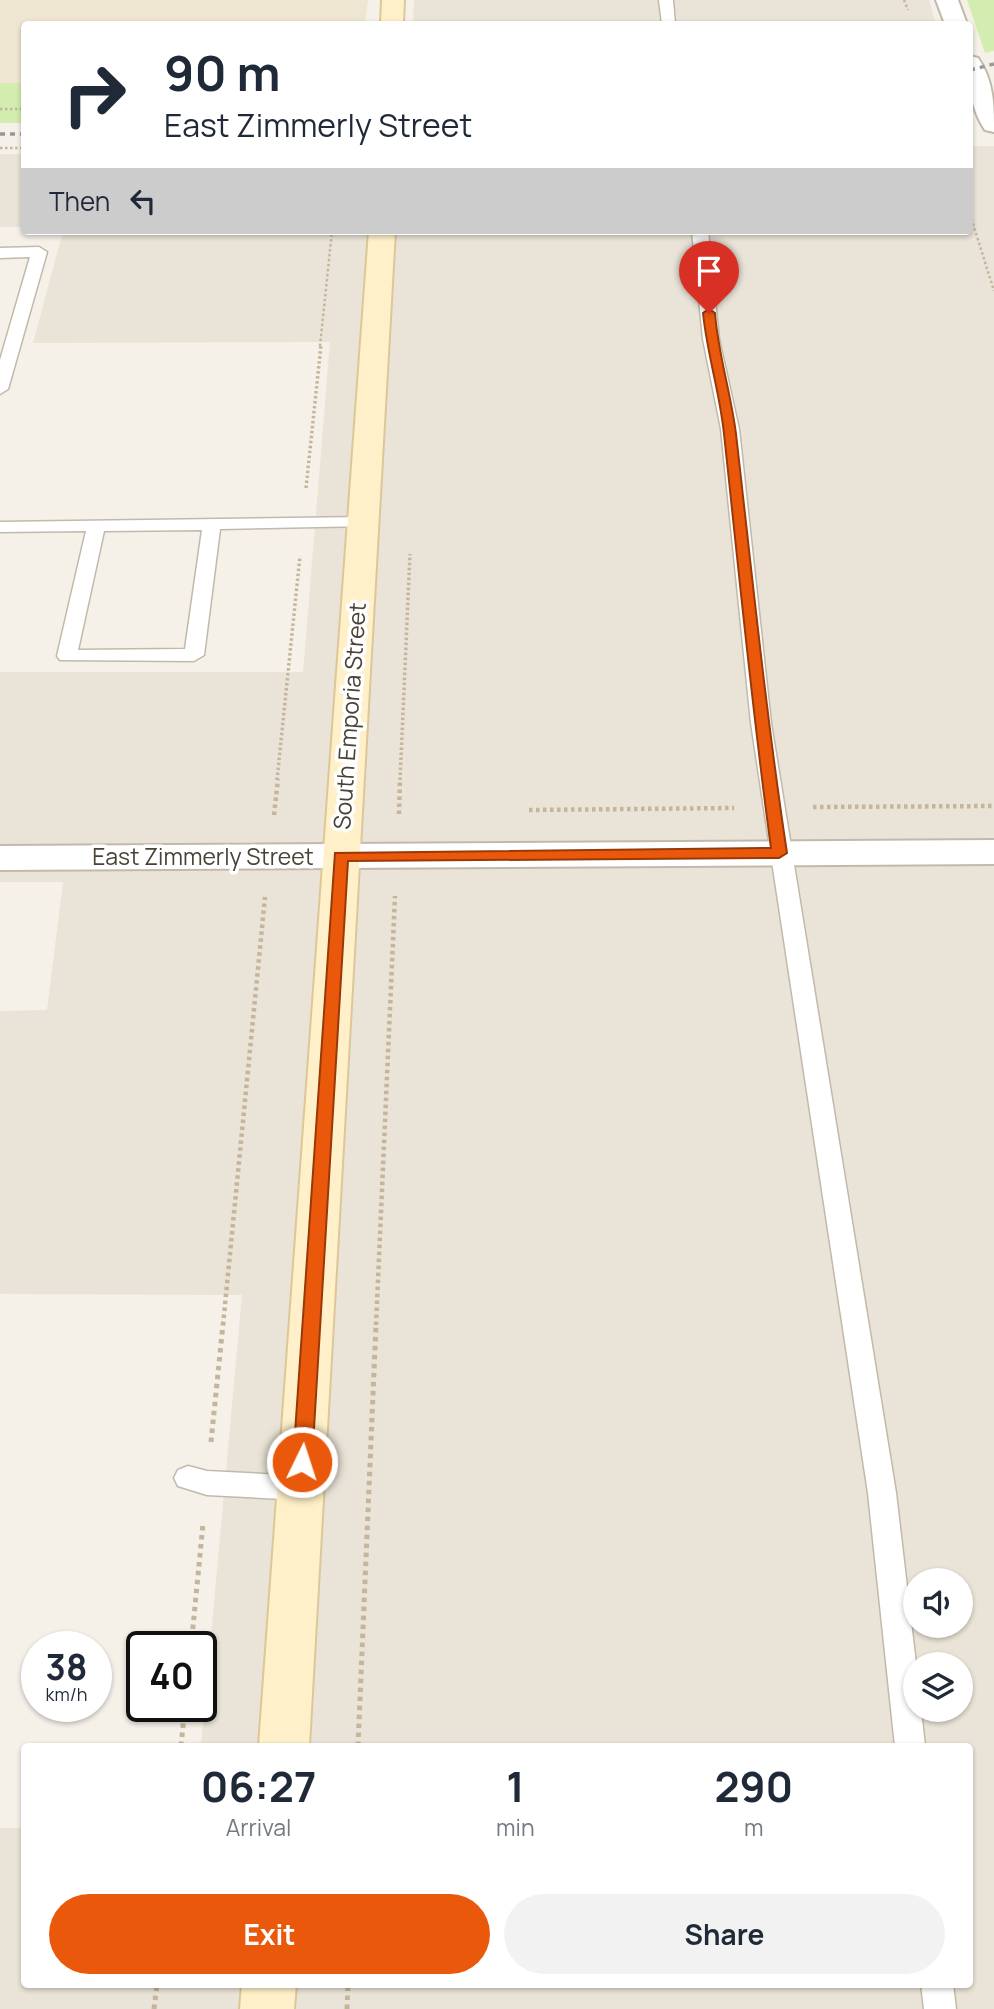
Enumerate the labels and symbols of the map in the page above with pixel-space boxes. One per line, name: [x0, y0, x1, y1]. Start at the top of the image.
pin: [679, 241, 739, 313]
street label: South Emporia Street: [325, 601, 373, 830]
street label: East Zimmerly Street: [92, 840, 314, 872]
position arrow: [265, 1425, 339, 1499]
speed limit sign: 40: [126, 1631, 217, 1722]

